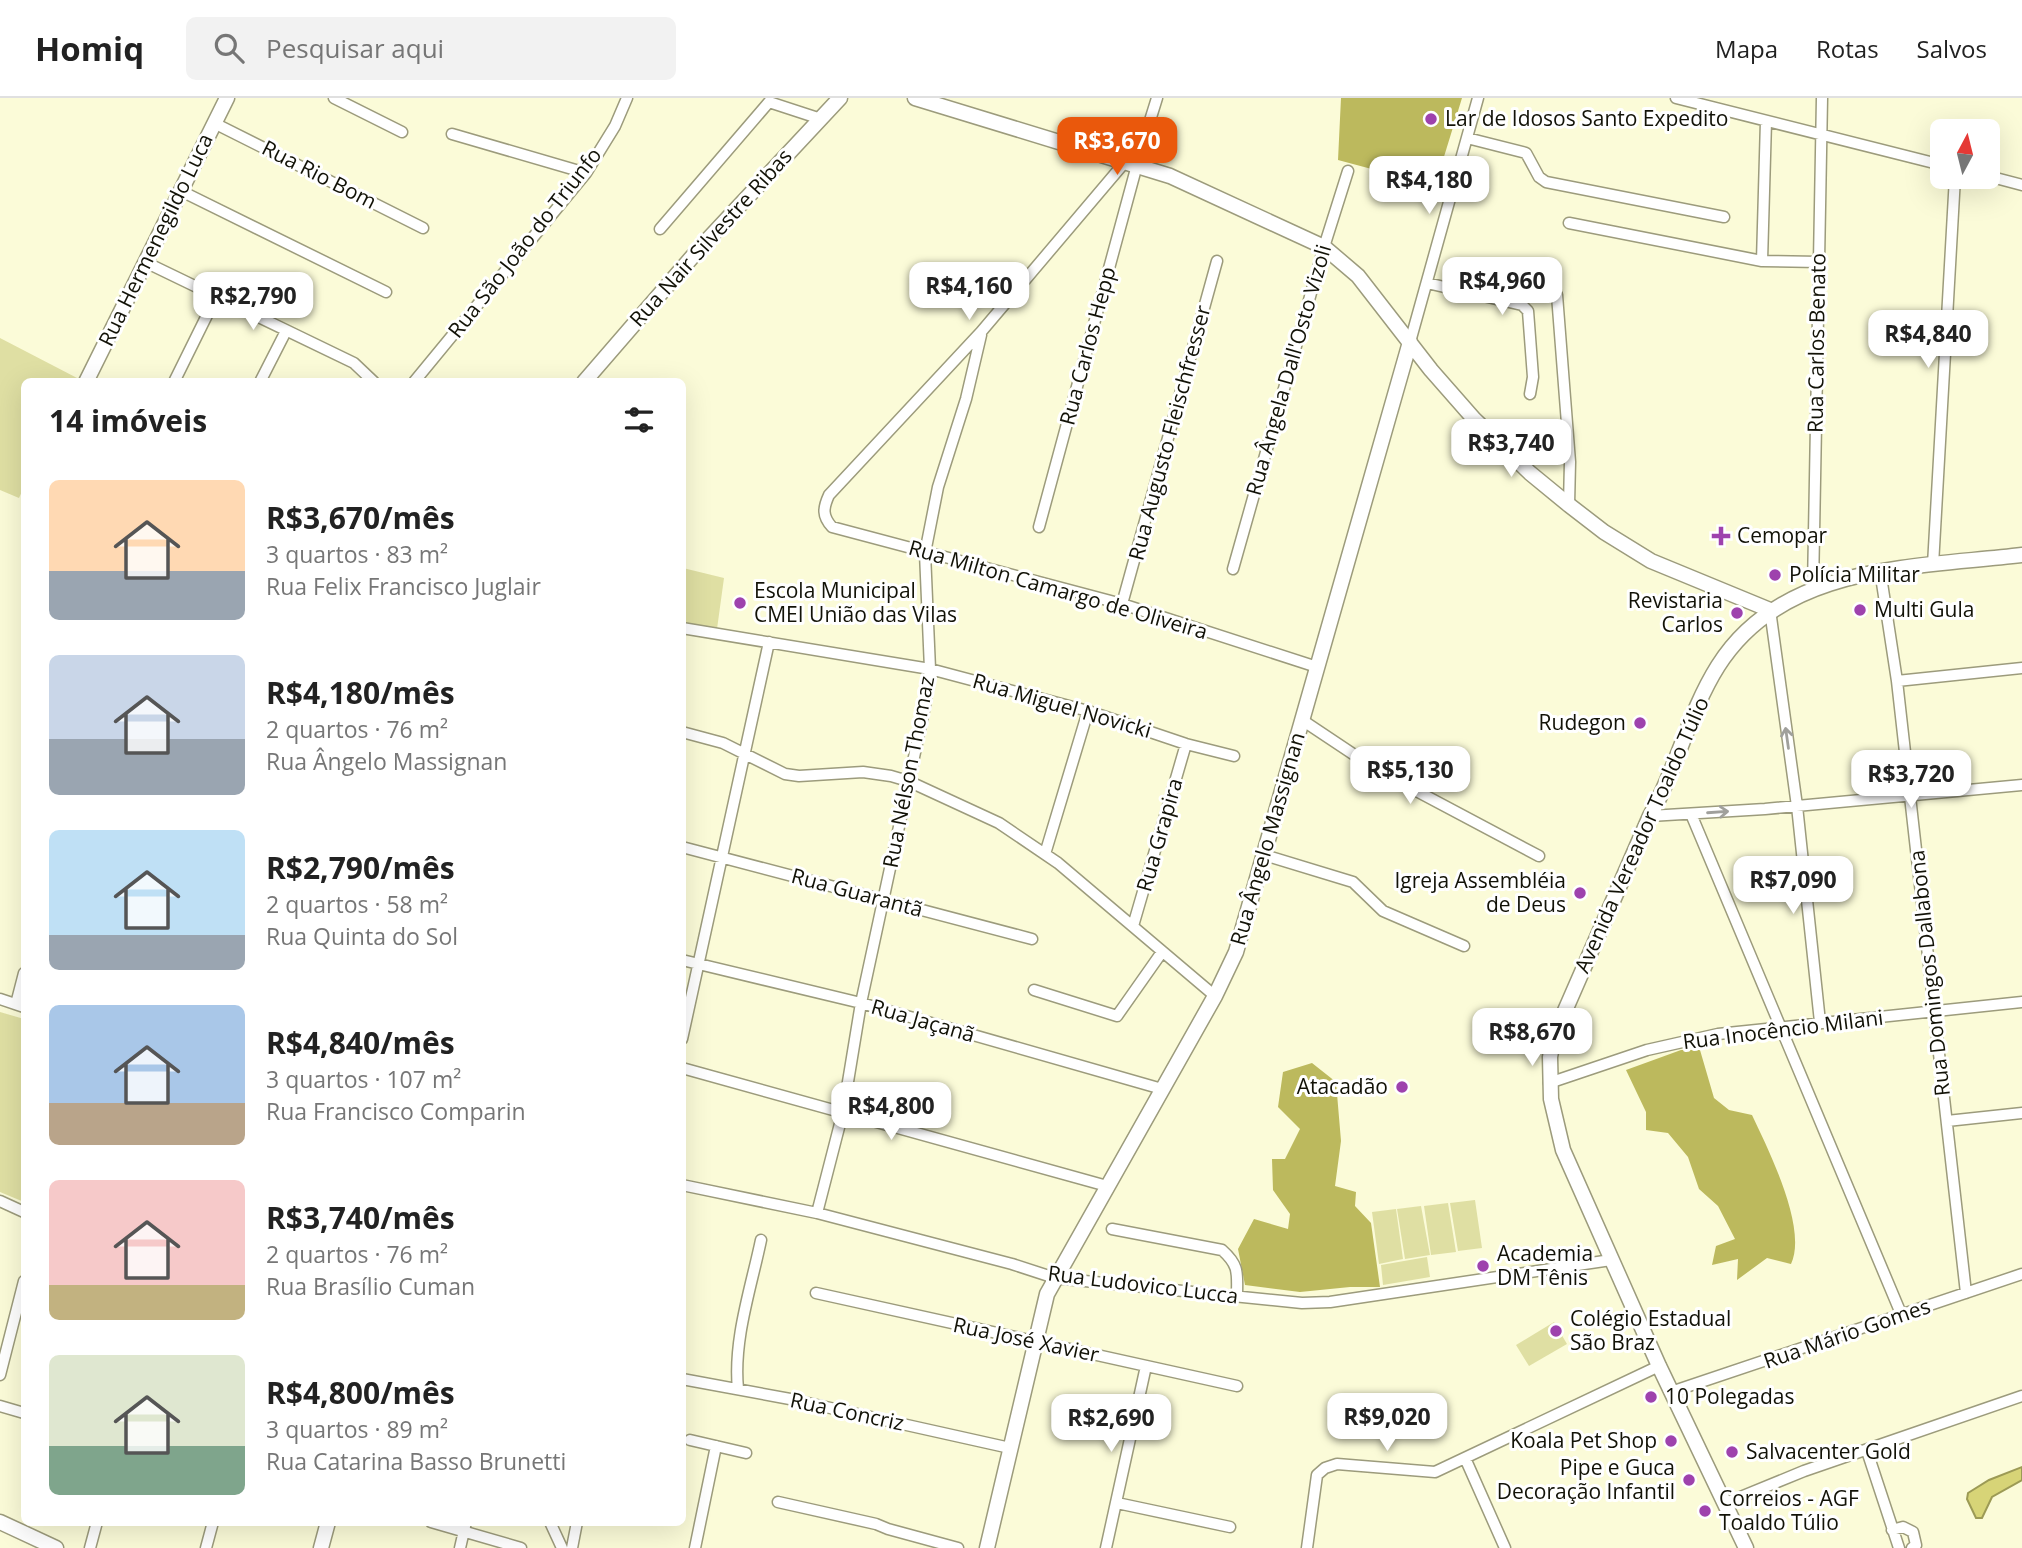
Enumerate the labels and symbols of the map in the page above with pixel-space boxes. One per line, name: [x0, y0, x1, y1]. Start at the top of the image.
place label: Lar de Idosos Santo Expedito: [1445, 104, 1728, 132]
marker: Lar de Idosos Santo Expedito: [1423, 111, 1439, 127]
pin: R$3,670: [1052, 118, 1182, 177]
north arrow: [1930, 119, 2000, 189]
street label: Rua Hermenegildo Luca: [91, 129, 219, 351]
street label: Rua Rio Bom: [257, 133, 381, 215]
street label: Rua São João do Triunfo: [441, 142, 607, 343]
street label: Rua Nair Silvestre Ribas: [623, 142, 798, 332]
pin: R$4,180: [1364, 156, 1494, 216]
street label: Rua Ângela Dall'Osto Vizoli: [1239, 241, 1337, 498]
street label: Rua Carlos Benato: [1800, 253, 1832, 433]
pin: R$4,960: [1437, 258, 1567, 317]
pin: R$4,160: [904, 262, 1034, 322]
street label: Rua Carlos Hepp: [1052, 263, 1122, 428]
pin: R$2,790: [188, 272, 318, 332]
street label: Rua Augusto Fleischfresser: [1121, 302, 1217, 563]
pin: R$4,840: [1863, 310, 1993, 370]
pin: R$3,740: [1446, 420, 1576, 479]
place label: Cemopar: [1737, 521, 1828, 549]
marker: Cemopar: [1711, 526, 1731, 546]
street label: Rua Milton Camargo de Oliveira: [905, 533, 1211, 645]
place label: Polícia Militar: [1789, 560, 1920, 588]
marker: Polícia Militar: [1767, 567, 1783, 583]
place label: Escola Municipal CMEI União das Vilas: [754, 576, 957, 628]
place label: Revistaria Carlos: [1628, 586, 1723, 638]
marker: Escola Municipal CMEI União das Vilas: [732, 595, 748, 611]
place label: Multi Gula: [1874, 595, 1974, 623]
marker: Multi Gula: [1852, 602, 1868, 618]
marker: Revistaria Carlos: [1729, 605, 1745, 621]
street label: Rua Miguel Novicki: [970, 666, 1155, 744]
street label: Rua Nélson Thomaz: [876, 673, 940, 870]
street label: Avenida Vereador Toaldo Túlio: [1567, 692, 1715, 977]
place label: Rudegon: [1539, 708, 1626, 736]
marker: Rudegon: [1632, 715, 1648, 731]
one-way arrow: [1780, 728, 1793, 750]
street label: Rua Ângelo Massignan: [1223, 729, 1311, 949]
pin: R$5,130: [1345, 746, 1475, 806]
pin: R$3,720: [1846, 750, 1976, 810]
street label: Rua Grapira: [1129, 775, 1189, 895]
one-way arrow: [1706, 805, 1729, 818]
street label: Rua Domingos Dallabona: [1902, 849, 1956, 1097]
pin: R$7,090: [1728, 856, 1858, 916]
street label: Rua Guarantã: [788, 861, 926, 923]
place label: Igreja Assembléia de Deus: [1394, 866, 1566, 918]
marker: Igreja Assembléia de Deus: [1572, 885, 1588, 901]
street label: Rua Jaçanã: [868, 992, 978, 1048]
street label: Rua Inocêncio Milani: [1681, 1003, 1885, 1055]
pin: R$8,670: [1467, 1009, 1597, 1068]
place label: Atacadão: [1297, 1072, 1388, 1100]
marker: Atacadão: [1394, 1079, 1410, 1095]
pin: R$4,800: [826, 1082, 956, 1142]
place label: Academia DM Tênis: [1497, 1239, 1593, 1291]
street label: Rua Ludovico Lucca: [1046, 1258, 1240, 1310]
marker: Academia DM Tênis: [1475, 1258, 1491, 1274]
street label: Rua Mário Gomes: [1760, 1291, 1934, 1375]
place label: Colégio Estadual São Braz: [1570, 1304, 1731, 1356]
street label: Rua José Xavier: [951, 1310, 1102, 1368]
marker: Colégio Estadual São Braz: [1548, 1323, 1564, 1339]
place label: 10 Polegadas: [1665, 1382, 1794, 1410]
street label: Rua Concriz: [788, 1385, 907, 1437]
marker: 10 Polegadas: [1643, 1389, 1659, 1405]
pin: R$2,690: [1046, 1394, 1176, 1454]
pin: R$9,020: [1322, 1394, 1452, 1453]
place label: Koala Pet Shop: [1510, 1426, 1657, 1454]
marker: Koala Pet Shop: [1663, 1433, 1679, 1449]
place label: Salvacenter Gold: [1746, 1437, 1911, 1465]
marker: Salvacenter Gold: [1724, 1444, 1740, 1460]
place label: Pipe e Guca Decoração Infantil: [1497, 1453, 1675, 1505]
marker: Pipe e Guca Decoração Infantil: [1681, 1472, 1697, 1488]
place label: Correios - AGF Toaldo Túlio: [1719, 1484, 1859, 1536]
marker: Correios - AGF Toaldo Túlio: [1697, 1503, 1713, 1519]

